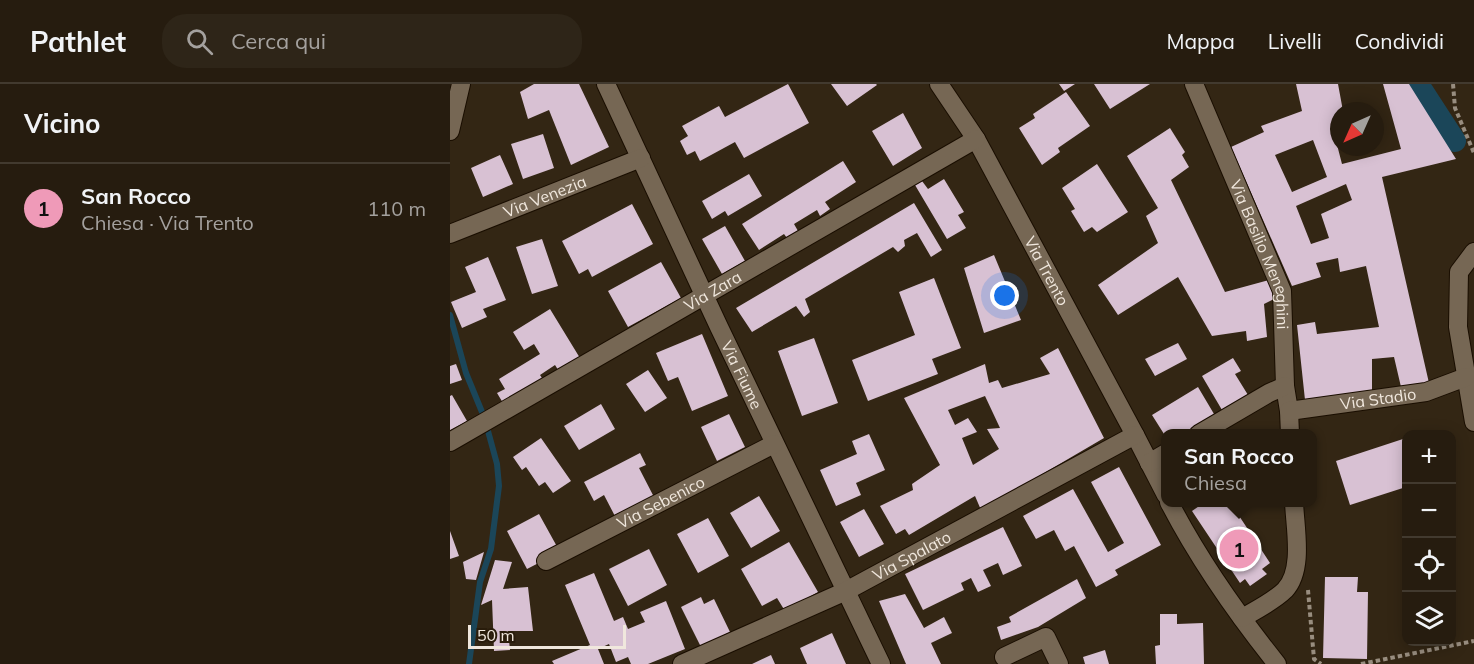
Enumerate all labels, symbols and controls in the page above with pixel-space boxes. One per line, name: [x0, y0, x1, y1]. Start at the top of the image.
search box: [162, 14, 582, 68]
text: Pathlet: [30, 24, 126, 59]
icon: search: [183, 25, 216, 58]
text: Cerca qui: [231, 27, 326, 55]
text: Mappa: [1166, 28, 1235, 54]
text: Livelli: [1268, 28, 1322, 54]
text: Condividi: [1355, 28, 1444, 54]
north arrow: [1330, 102, 1384, 156]
text: Vicino: [24, 107, 101, 140]
street label: Via Venezia: [500, 171, 589, 222]
street label: Via Basilio Meneghini: [1226, 176, 1293, 330]
text: San Rocco: [81, 182, 191, 210]
text: 1: [38, 196, 50, 221]
text: 110 m: [367, 196, 426, 221]
text: Chiesa · Via Trento: [81, 210, 254, 235]
street label: Via Trento: [1020, 233, 1074, 309]
street label: Via Zara: [680, 266, 745, 315]
your location: [990, 281, 1019, 310]
street label: Via Fiume: [717, 337, 767, 412]
street label: Via Stadio: [1339, 383, 1417, 414]
popup: [1161, 429, 1317, 507]
map controls: [1402, 430, 1456, 646]
button: +: [1402, 430, 1456, 484]
text: San Rocco: [1184, 442, 1294, 470]
text: Chiesa: [1184, 470, 1247, 495]
street label: Via Sebenico: [614, 471, 708, 533]
button: −: [1402, 484, 1456, 538]
street label: Via Spalato: [869, 526, 954, 585]
pin: 1: [1220, 526, 1258, 572]
button: locate: [1402, 538, 1456, 592]
button: layers: [1402, 592, 1456, 646]
scale bar: [468, 622, 626, 650]
text: 50 m: [477, 625, 514, 645]

